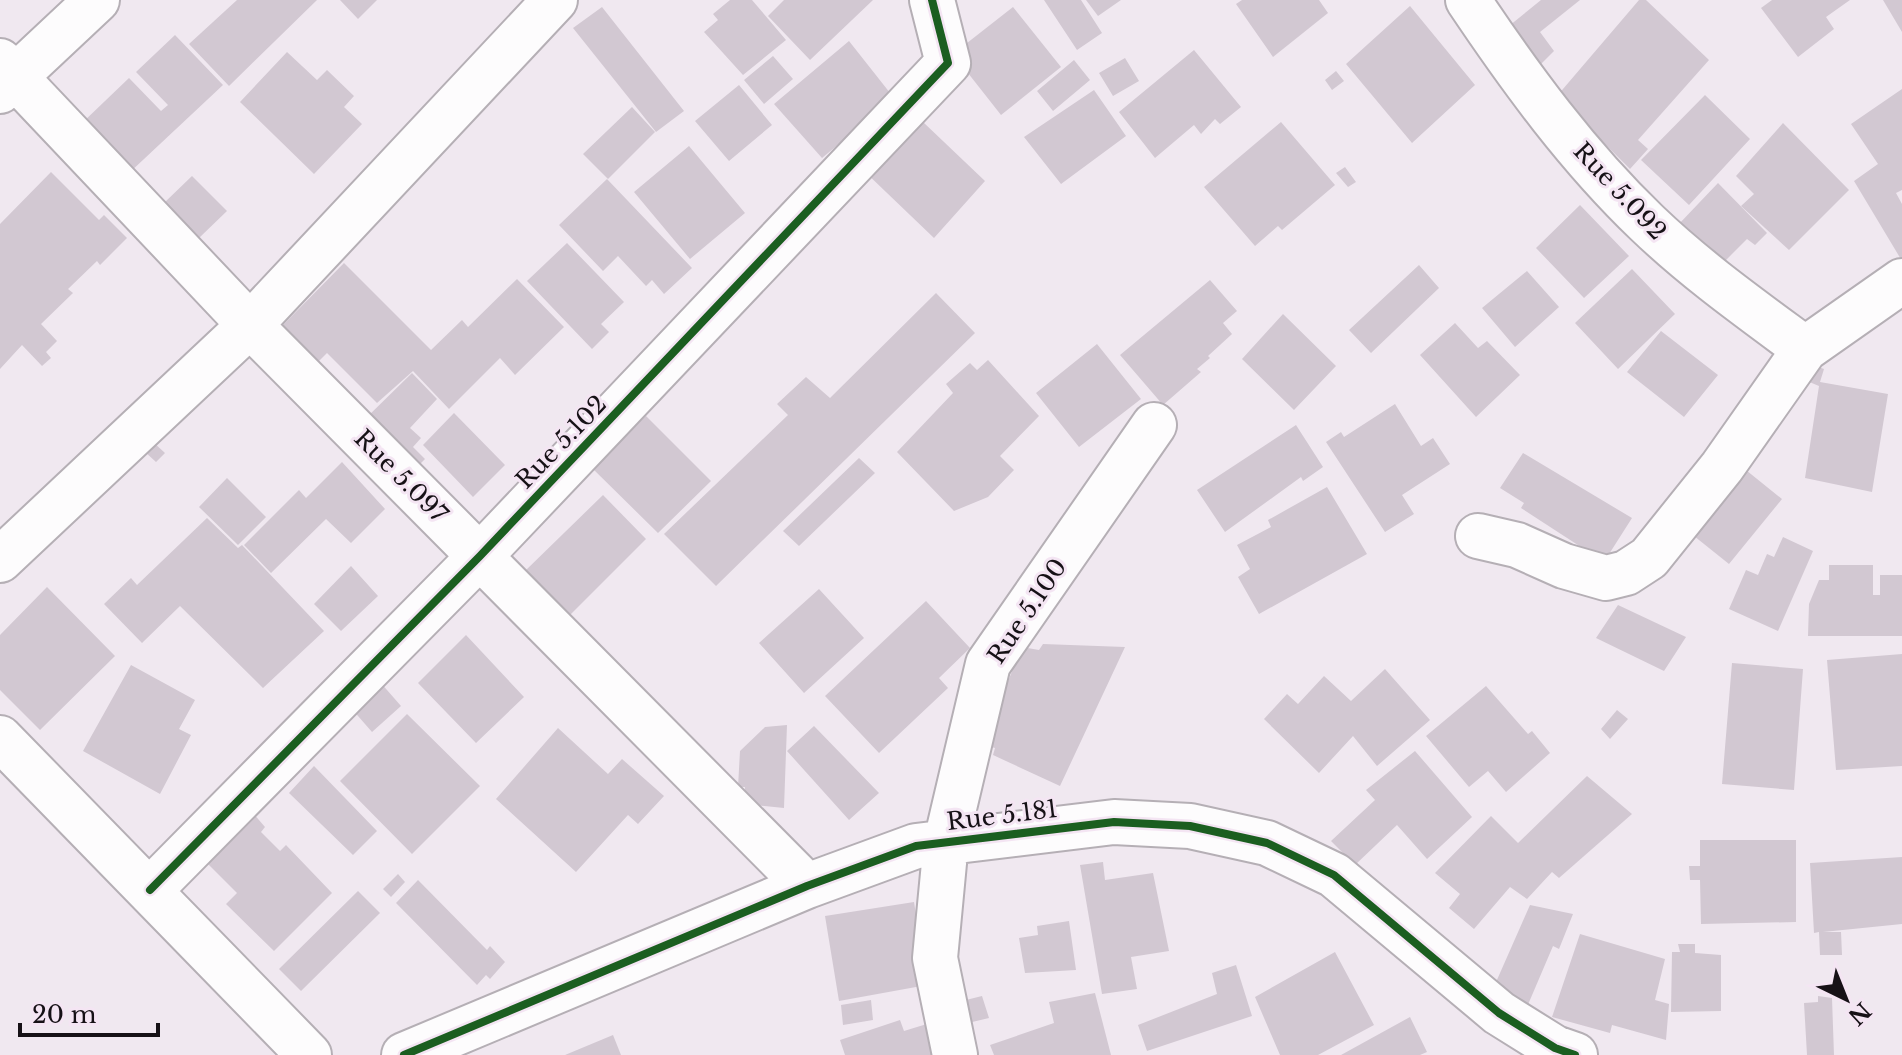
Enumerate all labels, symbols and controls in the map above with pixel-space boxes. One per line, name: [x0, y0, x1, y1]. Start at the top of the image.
street label: Rue 5.092: [1568, 136, 1672, 246]
street label: Rue 5.102: [510, 389, 612, 495]
street label: Rue 5.097: [348, 423, 454, 529]
street label: Rue 5.100: [981, 553, 1073, 669]
street label: Rue 5.181: [945, 794, 1059, 836]
north arrow: [1806, 959, 1886, 1039]
scale bar: [20, 987, 158, 1037]
text: N: [1842, 996, 1876, 1030]
text: 20 m: [32, 1000, 97, 1029]

